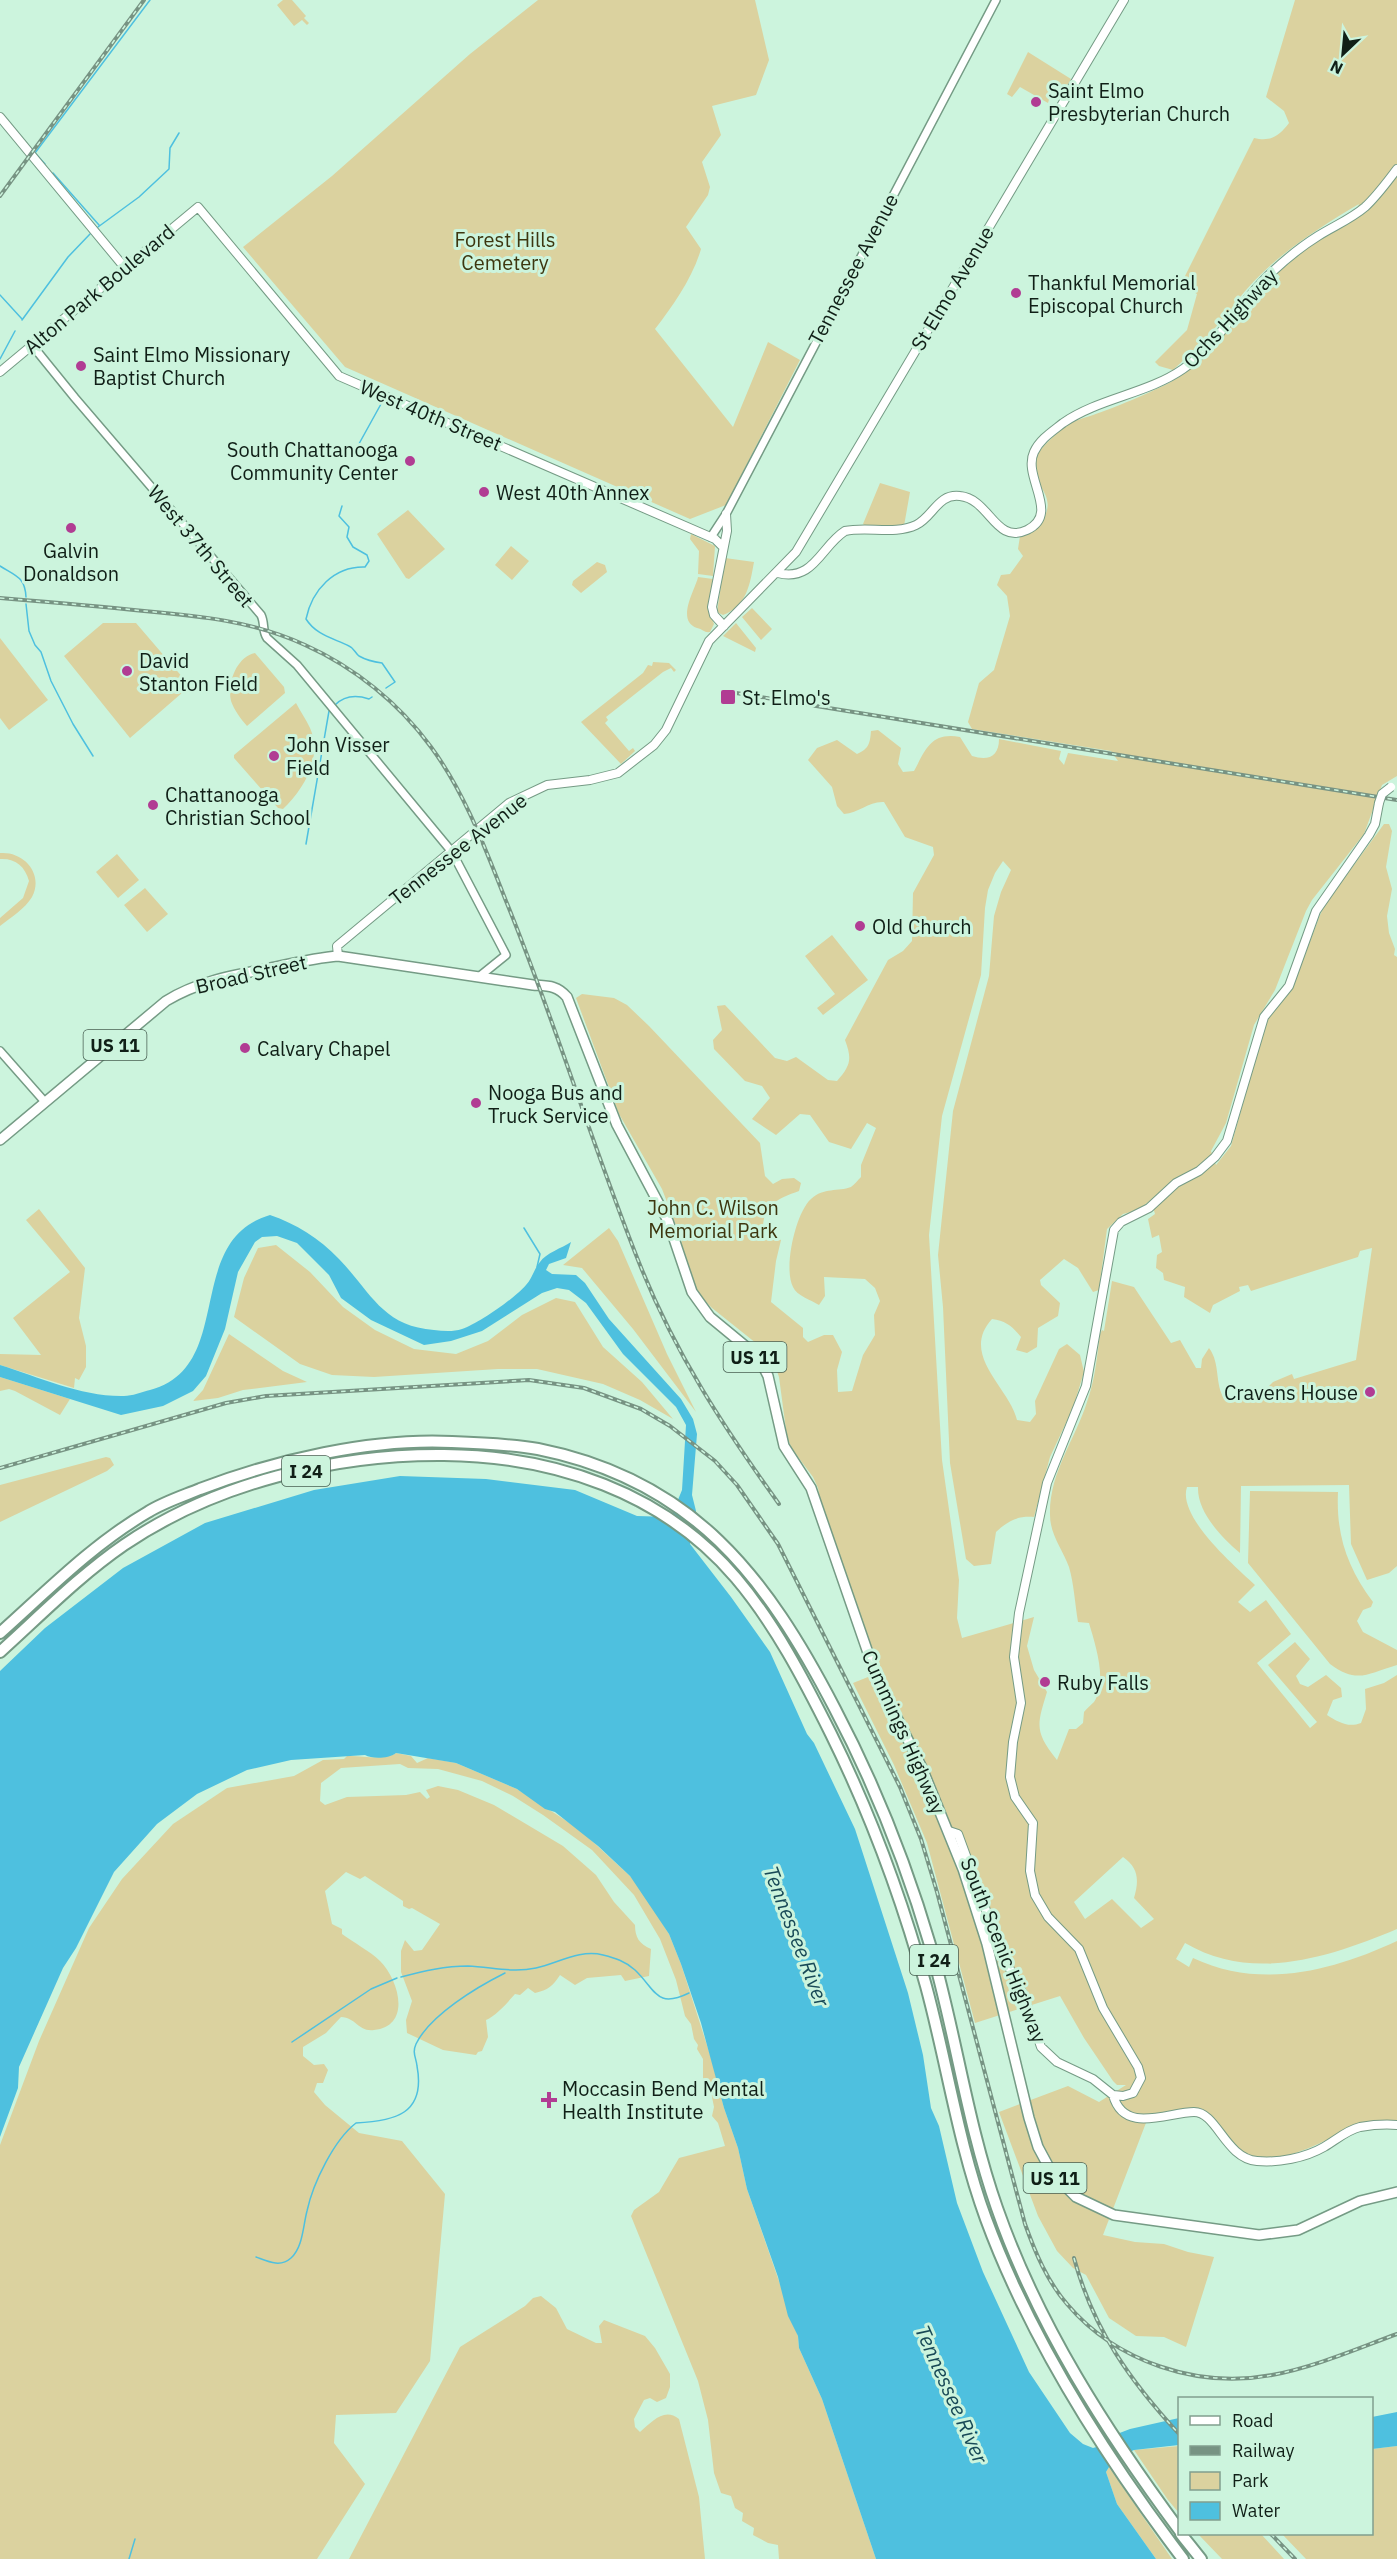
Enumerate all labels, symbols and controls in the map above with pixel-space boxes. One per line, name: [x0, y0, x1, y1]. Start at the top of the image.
north arrow: [1313, 24, 1373, 84]
text: N: [1327, 56, 1346, 79]
place label: Saint Elmo Presbyterian Church: [1048, 77, 1230, 127]
marker: Saint Elmo Presbyterian Church: [1029, 95, 1043, 109]
street label: Tennessee Avenue: [802, 189, 904, 349]
street label: Alton Park Boulevard: [18, 218, 180, 360]
street label: St Elmo Avenue: [904, 221, 1000, 355]
park label: Forest Hills Cemetery: [454, 226, 556, 276]
street label: Ochs Highway: [1177, 262, 1283, 374]
place label: Thankful Memorial Episcopal Church: [1028, 269, 1196, 319]
marker: Thankful Memorial Episcopal Church: [1009, 286, 1023, 300]
place label: Saint Elmo Missionary Baptist Church: [93, 341, 290, 391]
marker: Saint Elmo Missionary Baptist Church: [74, 359, 88, 373]
street label: West 40th Street: [356, 373, 506, 457]
place label: South Chattanooga Community Center: [227, 436, 398, 486]
marker: South Chattanooga Community Center: [403, 454, 417, 468]
street label: West 37th Street: [142, 479, 260, 613]
place label: West 40th Annex: [496, 479, 649, 506]
marker: West 40th Annex: [477, 485, 491, 499]
marker: Galvin Donaldson: [64, 521, 78, 535]
place label: Galvin Donaldson: [23, 537, 119, 587]
place label: David Stanton Field: [139, 647, 258, 697]
marker: David Stanton Field: [120, 664, 134, 678]
place label: St. Elmo's: [742, 684, 831, 711]
marker: St. Elmo's: [719, 688, 737, 706]
place label: John Visser Field: [286, 731, 390, 781]
marker: John Visser Field: [267, 749, 281, 763]
place label: Chattanooga Christian School: [165, 781, 310, 831]
street label: Tennessee Avenue: [384, 787, 532, 911]
marker: Chattanooga Christian School: [146, 798, 160, 812]
place label: Old Church: [872, 913, 972, 940]
marker: Old Church: [853, 919, 867, 933]
street label: Broad Street: [193, 948, 309, 1000]
road number: US 11: [84, 1030, 146, 1060]
place label: Calvary Chapel: [257, 1035, 390, 1062]
marker: Calvary Chapel: [238, 1041, 252, 1055]
place label: Nooga Bus and Truck Service: [488, 1079, 623, 1129]
marker: Nooga Bus and Truck Service: [469, 1096, 483, 1110]
park label: John C. Wilson Memorial Park: [647, 1194, 779, 1244]
road number: US 11: [724, 1342, 786, 1372]
place label: Cravens House: [1224, 1379, 1358, 1406]
marker: Cravens House: [1363, 1385, 1377, 1399]
road number: I 24: [282, 1456, 330, 1486]
street label: Cummings Highway: [856, 1646, 952, 1818]
place label: Ruby Falls: [1057, 1669, 1149, 1696]
marker: Ruby Falls: [1038, 1675, 1052, 1689]
street label: South Scenic Highway: [954, 1853, 1054, 2047]
water label: Tennessee River: [757, 1862, 837, 2012]
road number: I 24: [910, 1945, 958, 1975]
place label: Moccasin Bend Mental Health Institute: [562, 2075, 764, 2125]
marker: Moccasin Bend Mental Health Institute: [540, 2091, 558, 2109]
road number: US 11: [1024, 2163, 1086, 2193]
water label: Tennessee River: [909, 2320, 996, 2469]
legend: [1178, 2397, 1373, 2535]
text: Road: [1232, 2409, 1273, 2432]
text: Railway: [1232, 2439, 1294, 2462]
text: Park: [1232, 2469, 1269, 2492]
text: Water: [1232, 2499, 1281, 2522]

